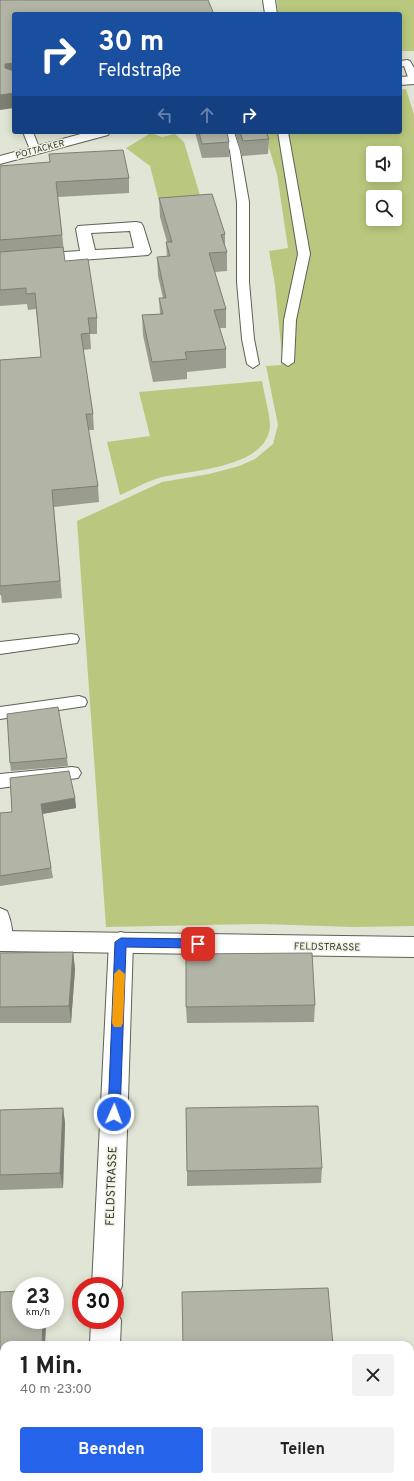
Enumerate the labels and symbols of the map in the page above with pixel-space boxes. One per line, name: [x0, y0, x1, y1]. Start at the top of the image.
street label: POTTACKER: [15, 138, 66, 161]
pin: [181, 927, 215, 961]
street label: FELDSTRASSE: [294, 940, 360, 955]
position arrow: [93, 1093, 135, 1135]
street label: FELDSTRASSE: [103, 1146, 121, 1226]
speed limit sign: 30: [72, 1277, 124, 1329]

